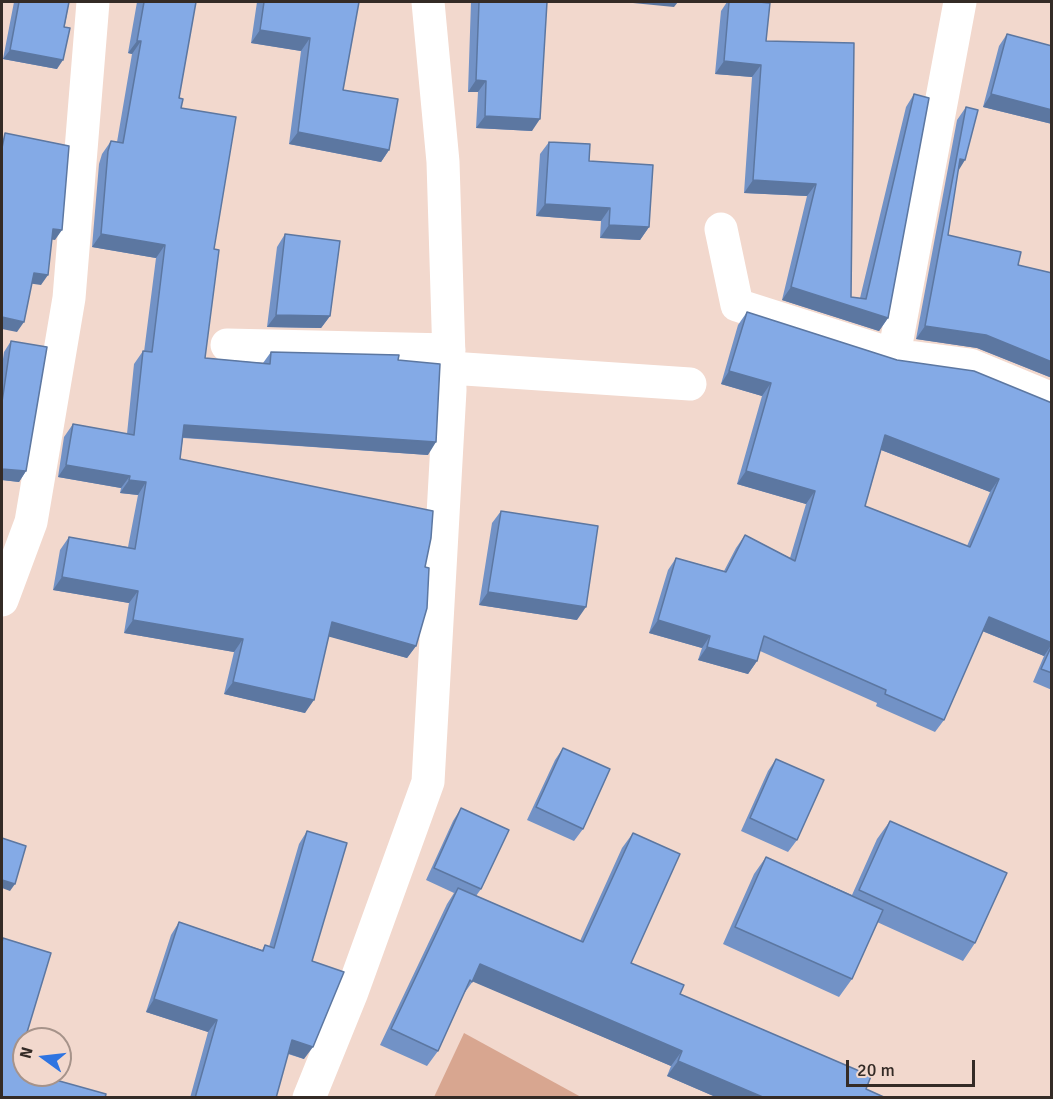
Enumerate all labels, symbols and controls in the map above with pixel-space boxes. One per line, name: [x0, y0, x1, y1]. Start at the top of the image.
north arrow: [12, 1027, 72, 1087]
text: N: [15, 1045, 38, 1061]
scale bar: [849, 1048, 978, 1086]
text: 20 m: [857, 1059, 895, 1081]

